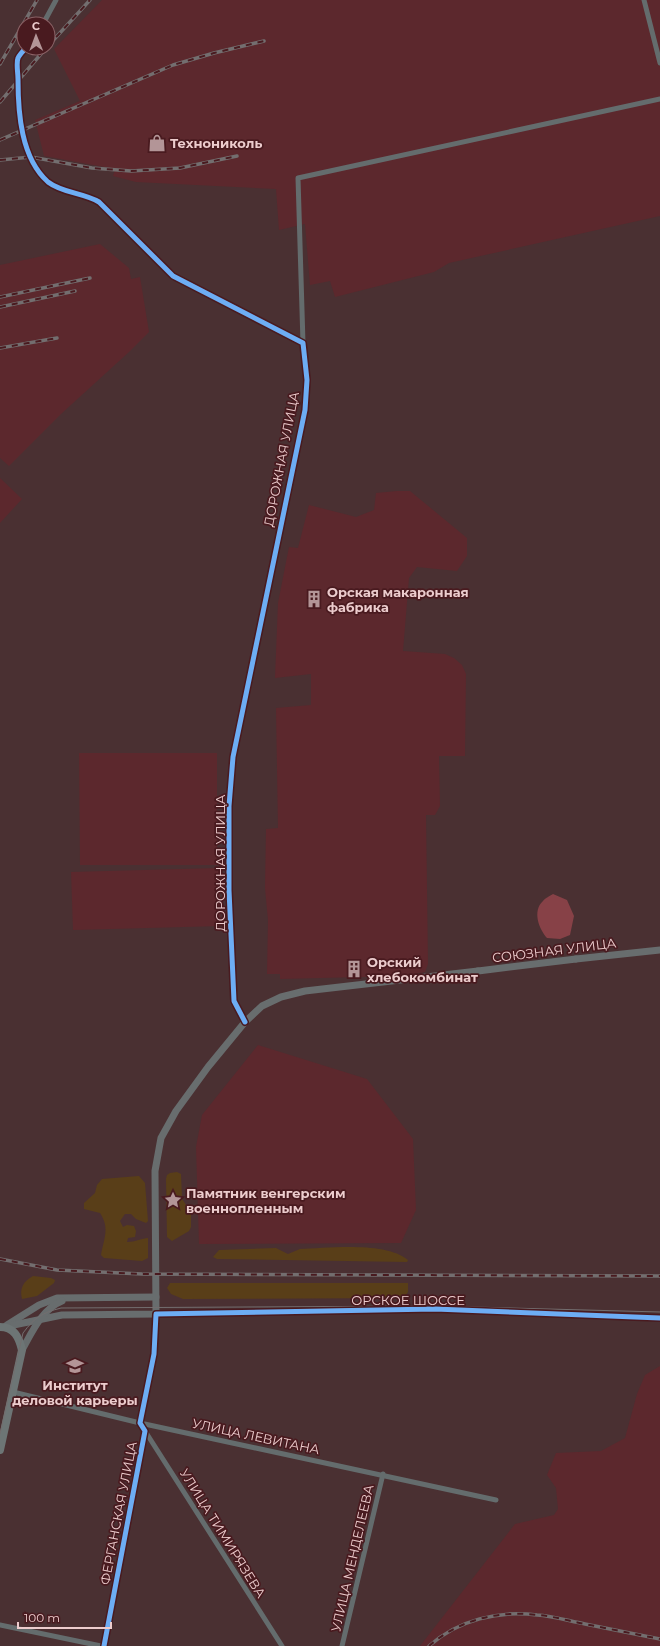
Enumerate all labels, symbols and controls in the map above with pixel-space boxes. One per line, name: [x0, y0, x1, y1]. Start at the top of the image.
north arrow: [16, 16, 56, 56]
text: С: [32, 19, 40, 33]
shop icon: Технониколь: [147, 133, 167, 153]
place label: Технониколь: [170, 135, 262, 151]
street label: ДОРОЖНАЯ УЛИЦА: [260, 390, 302, 528]
place label: Орская макаронная фабрика: [327, 584, 469, 615]
building icon: Орская макаронная фабрика: [304, 589, 324, 609]
street label: ДОРОЖНАЯ УЛИЦА: [212, 794, 228, 931]
street label: СОЮЗНАЯ УЛИЦА: [491, 934, 617, 966]
place label: Орский хлебокомбинат: [367, 954, 478, 985]
building icon: Орский хлебокомбинат: [344, 959, 364, 979]
place label: Памятник венгерским военнопленным: [186, 1185, 346, 1216]
place icon: Памятник венгерским военнопленным: [163, 1190, 183, 1210]
street label: ОРСКОЕ ШОССЕ: [351, 1292, 465, 1308]
school or university icon: Институт деловой карьеры: [65, 1356, 85, 1376]
place label: Институт деловой карьеры: [12, 1377, 138, 1408]
street label: УЛИЦА ЛЕВИТАНА: [191, 1415, 321, 1457]
street label: ФЕРГАНСКАЯ УЛИЦА: [96, 1440, 140, 1586]
street label: УЛИЦА ТИМИРЯЗЕВА: [177, 1465, 269, 1601]
street label: УЛИЦА МЕНДЕЛЕЕВА: [327, 1483, 377, 1633]
scale bar: [18, 1604, 111, 1630]
text: 100 m: [24, 1610, 60, 1625]

